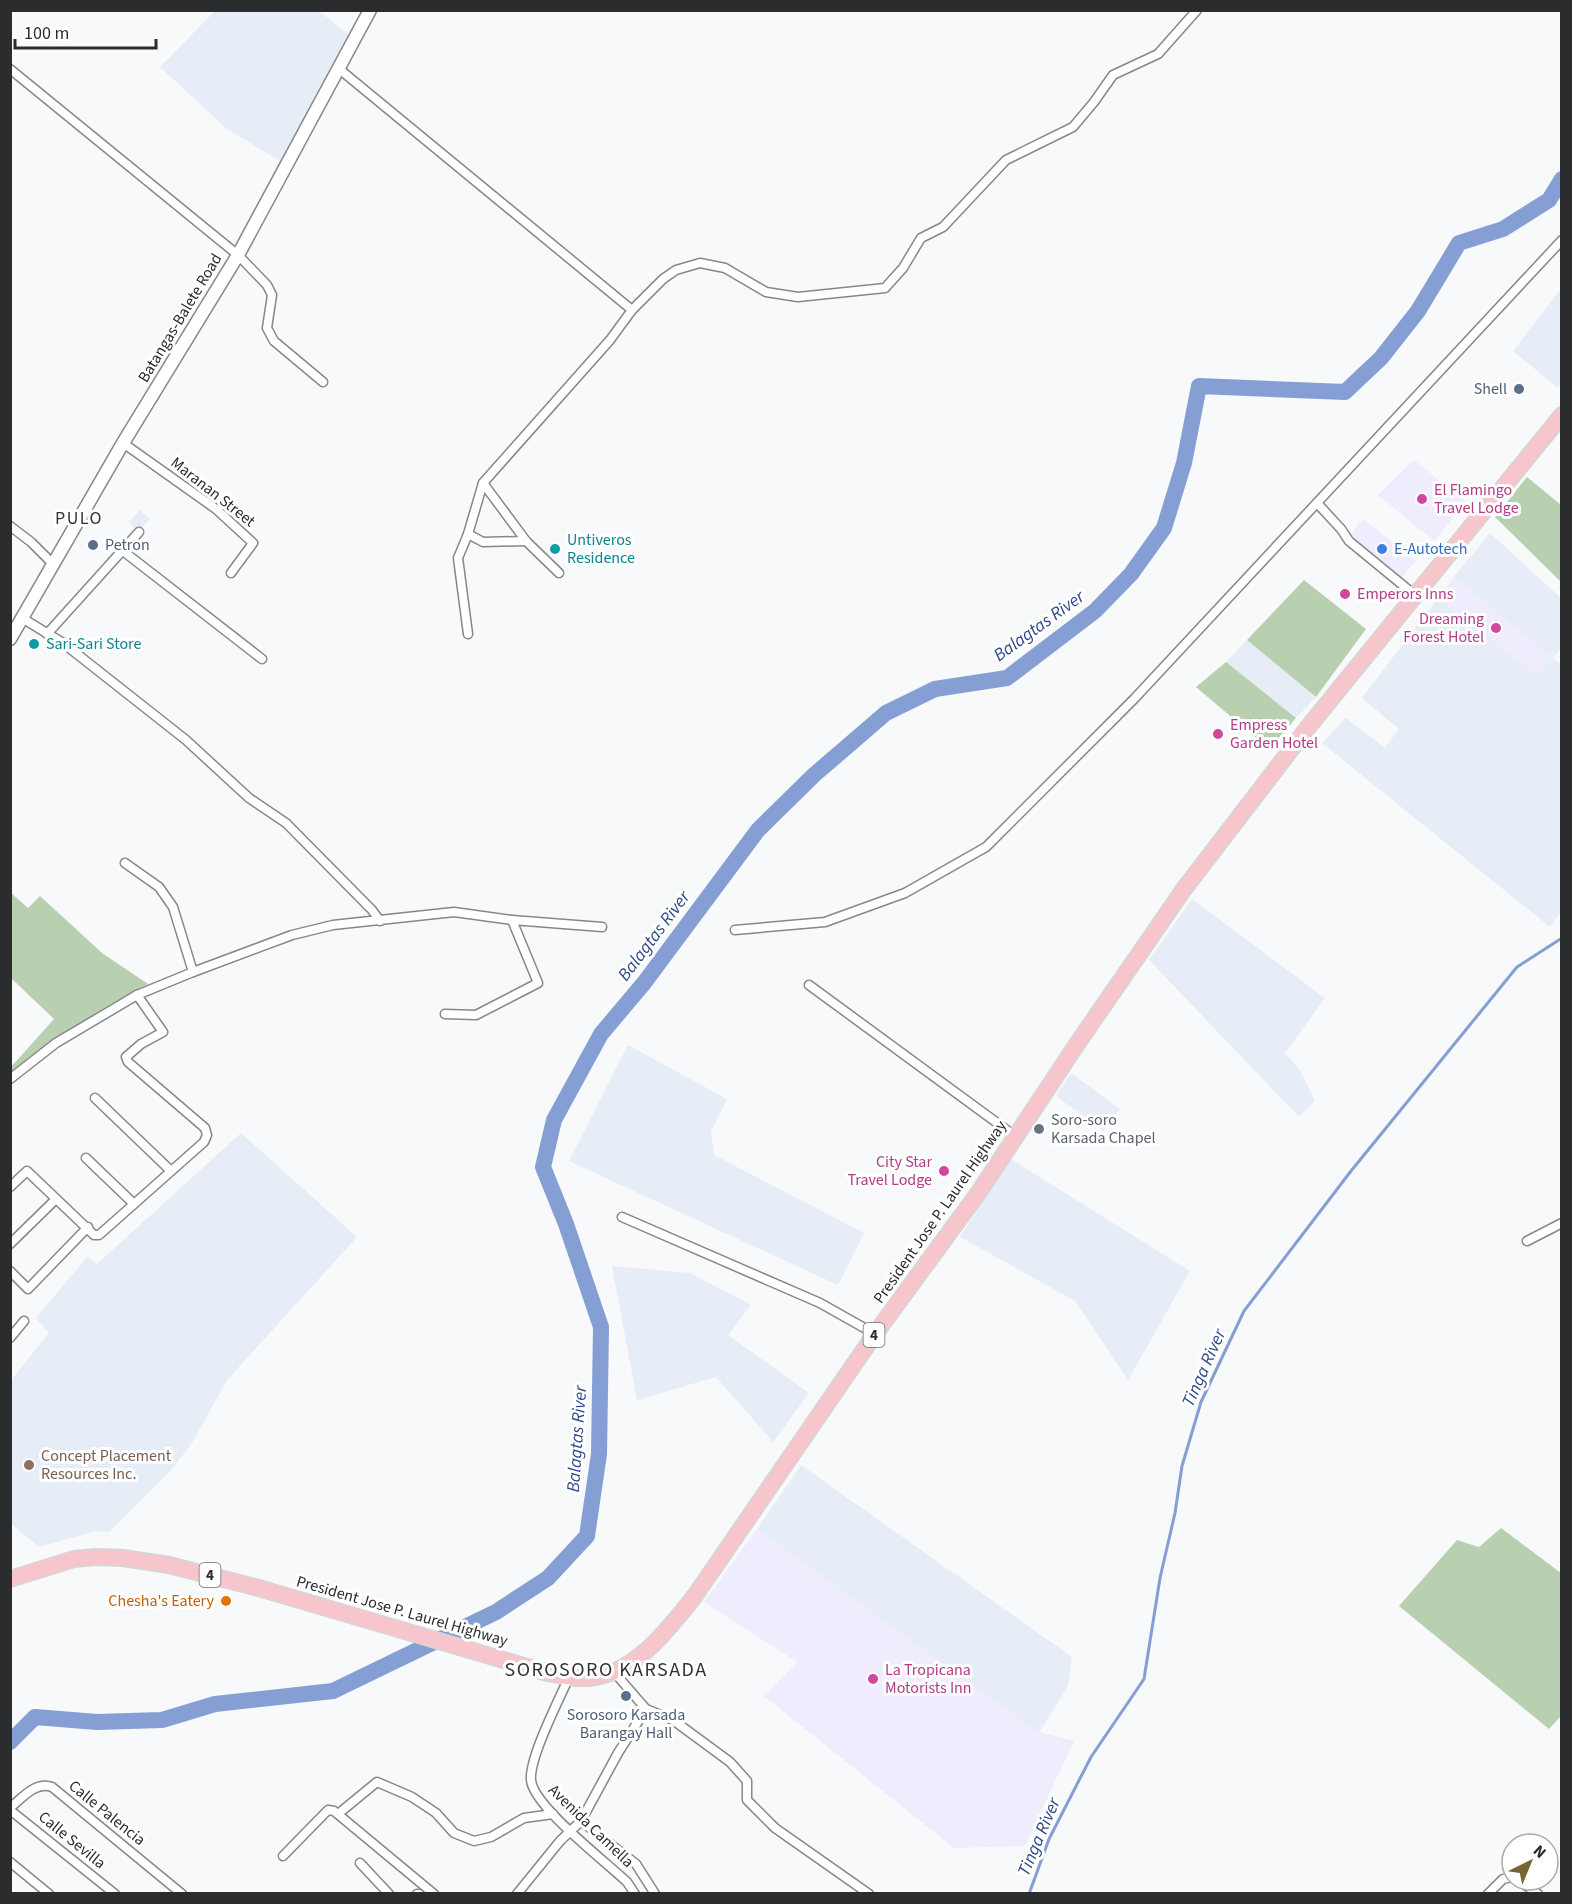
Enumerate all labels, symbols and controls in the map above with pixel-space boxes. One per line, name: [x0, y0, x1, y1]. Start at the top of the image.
scale bar: [15, 12, 156, 50]
text: 100 m: [24, 21, 69, 46]
street label: Batangas-Balete Road: [133, 249, 227, 387]
place label: Shell: [1474, 378, 1507, 400]
marker: Shell: [1512, 382, 1526, 396]
street label: Maranan Street: [166, 452, 260, 532]
place label: El Flamingo Travel Lodge: [1434, 479, 1519, 519]
marker: El Flamingo Travel Lodge: [1415, 492, 1429, 506]
district label: PULO: [55, 506, 103, 531]
place label: Untiveros Residence: [567, 529, 635, 569]
place label: Petron: [105, 534, 150, 556]
marker: Petron: [86, 538, 100, 552]
place label: E-Autotech: [1394, 538, 1467, 560]
marker: Untiveros Residence: [548, 542, 562, 556]
marker: E-Autotech: [1375, 542, 1389, 556]
place label: Emperors Inns: [1357, 583, 1454, 605]
water label: Balagtas River: [988, 584, 1090, 667]
marker: Emperors Inns: [1338, 587, 1352, 601]
place label: Dreaming Forest Hotel: [1403, 608, 1484, 648]
marker: Dreaming Forest Hotel: [1489, 621, 1503, 635]
place label: Sari-Sari Store: [46, 633, 142, 655]
marker: Sari-Sari Store: [27, 637, 41, 651]
place label: Empress Garden Hotel: [1230, 714, 1318, 754]
marker: Empress Garden Hotel: [1211, 727, 1225, 741]
water label: Balagtas River: [612, 885, 697, 986]
place label: Soro-soro Karsada Chapel: [1051, 1109, 1156, 1149]
street label: President Jose P. Laurel Highway: [868, 1116, 1012, 1308]
marker: Soro-soro Karsada Chapel: [1032, 1122, 1046, 1136]
place label: City Star Travel Lodge: [847, 1151, 932, 1191]
marker: City Star Travel Lodge: [937, 1164, 951, 1178]
road number: 4: [864, 1323, 884, 1347]
water label: Tinga River: [1176, 1324, 1233, 1411]
water label: Balagtas River: [561, 1384, 593, 1493]
place label: Concept Placement Resources Inc.: [41, 1445, 172, 1485]
marker: Concept Placement Resources Inc.: [22, 1458, 36, 1472]
road number: 4: [200, 1563, 220, 1587]
street label: President Jose P. Laurel Highway: [294, 1570, 511, 1652]
place label: Chesha's Eatery: [108, 1590, 215, 1612]
marker: Chesha's Eatery: [219, 1594, 233, 1608]
district label: SOROSORO KARSADA: [504, 1656, 708, 1684]
place label: La Tropicana Motorists Inn: [885, 1659, 972, 1699]
marker: La Tropicana Motorists Inn: [866, 1672, 880, 1686]
marker: Sorosoro Karsada Barangay Hall: [619, 1689, 633, 1703]
place label: Sorosoro Karsada Barangay Hall: [567, 1704, 685, 1744]
street label: Calle Palencia: [64, 1775, 150, 1851]
street label: Avenida Camella: [543, 1779, 639, 1873]
water label: Tinga River: [1011, 1793, 1067, 1880]
street label: Calle Sevilla: [34, 1806, 110, 1874]
north arrow: [1500, 1832, 1560, 1892]
text: N: [1528, 1840, 1551, 1863]

